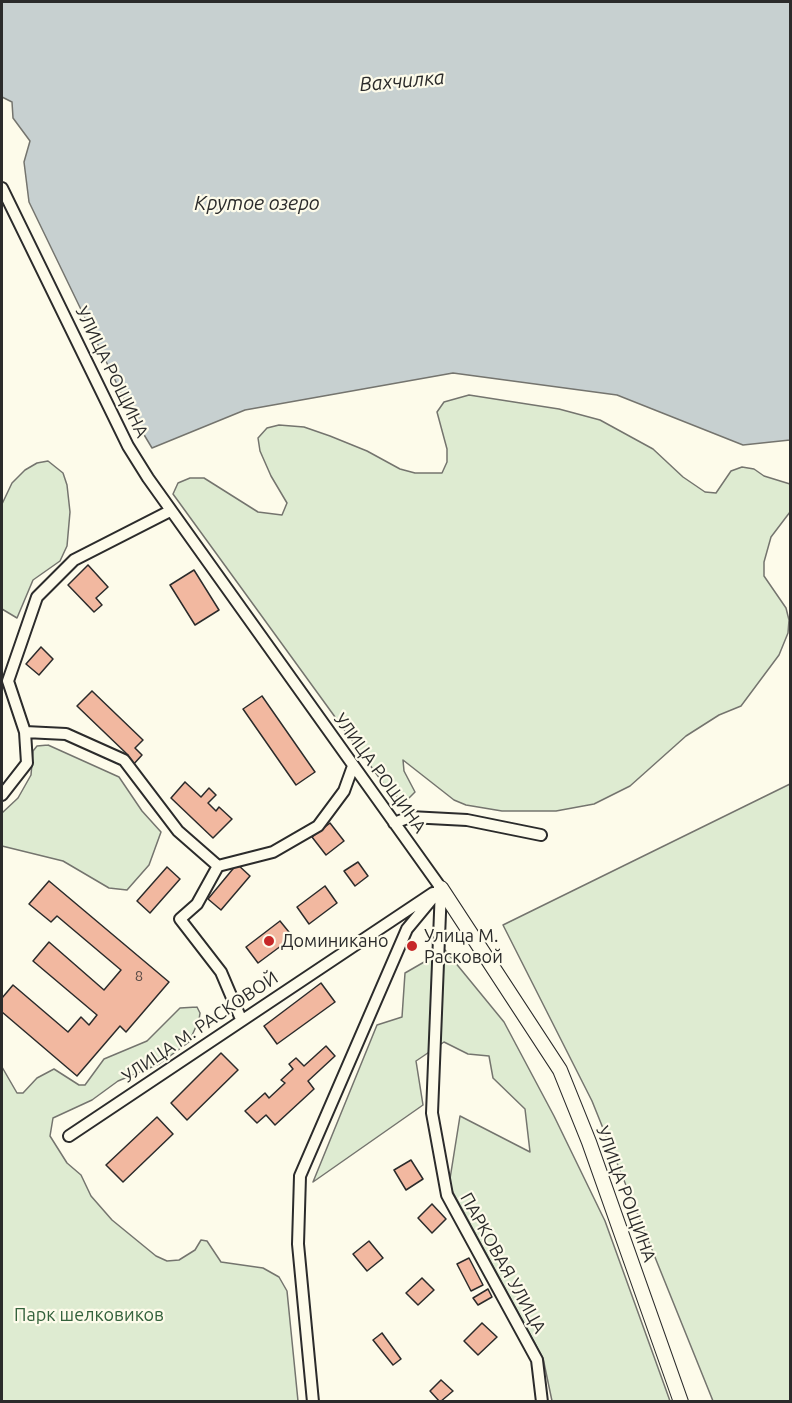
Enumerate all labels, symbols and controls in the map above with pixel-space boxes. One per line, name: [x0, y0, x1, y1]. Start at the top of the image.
water label: Вахчилка: [358, 65, 446, 97]
water label: Крутое озеро: [194, 191, 320, 215]
street label: УЛИЦА РОЩИНА: [71, 303, 153, 441]
street label: УЛИЦА РОЩИНА: [329, 709, 431, 837]
place label: Улица М. Расковой: [424, 925, 503, 968]
place label: Доминикано: [281, 930, 389, 952]
marker: Доминикано: [262, 934, 276, 948]
marker: Улица М. Расковой: [405, 939, 419, 953]
street label: УЛИЦА М. РАСКОВОЙ: [118, 967, 282, 1087]
house number: 8: [135, 967, 143, 985]
street label: УЛИЦА РОЩИНА: [591, 1123, 661, 1265]
street label: ПАРКОВАЯ УЛИЦА: [455, 1189, 551, 1337]
park label: Парк шелковиков: [14, 1304, 164, 1326]

